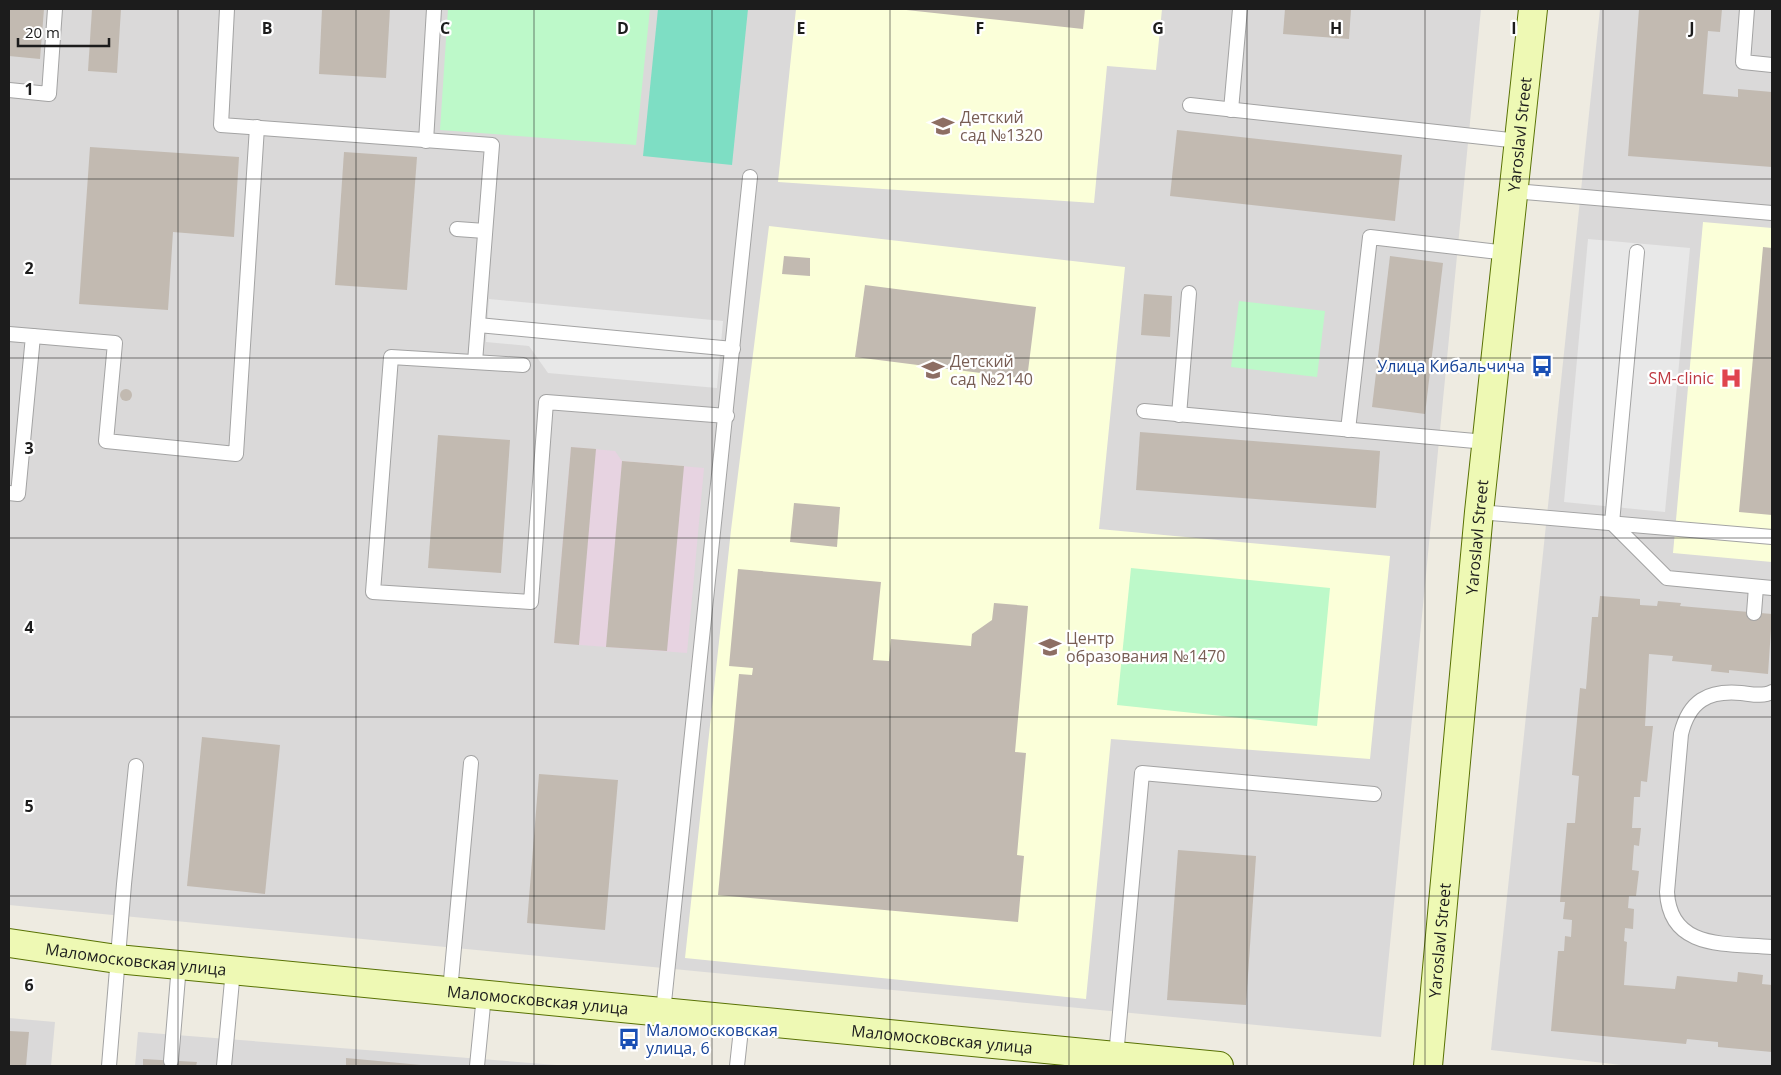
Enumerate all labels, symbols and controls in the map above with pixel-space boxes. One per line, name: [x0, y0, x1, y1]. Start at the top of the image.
scale bar: [18, 15, 109, 47]
text: B: [262, 17, 272, 39]
text: C: [440, 17, 450, 39]
text: D: [617, 17, 629, 39]
text: E: [797, 17, 806, 39]
text: F: [976, 17, 984, 39]
text: G: [1152, 17, 1164, 39]
text: H: [1330, 17, 1342, 39]
text: I: [1511, 17, 1517, 39]
text: J: [1687, 17, 1695, 39]
text: 20 m: [25, 22, 60, 42]
street label: Yaroslavl Street: [1502, 76, 1537, 193]
text: 1: [24, 78, 34, 100]
place label: Детский сад №1320: [960, 106, 1043, 146]
school or university icon: Детский сад №1320: [930, 113, 956, 139]
text: 2: [24, 257, 34, 279]
place label: Детский сад №2140: [950, 350, 1033, 390]
bus stop icon: Улица Кибальчича: [1529, 353, 1555, 379]
place label: Улица Кибальчича: [1377, 355, 1525, 377]
school or university icon: Детский сад №2140: [920, 357, 946, 383]
hospital icon: SM-clinic: [1718, 365, 1744, 391]
place label: SM-clinic: [1648, 367, 1714, 389]
text: 3: [24, 437, 34, 459]
street label: Yaroslavl Street: [1460, 478, 1493, 596]
text: 4: [24, 616, 34, 638]
place label: Центр образования №1470: [1066, 627, 1225, 667]
school or university icon: Центр образования №1470: [1037, 634, 1063, 660]
text: 5: [24, 795, 34, 817]
street label: Yaroslavl Street: [1423, 882, 1456, 999]
street label: Маломосковская улица: [44, 938, 228, 981]
text: 6: [24, 974, 34, 996]
street label: Маломосковская улица: [446, 980, 630, 1020]
place label: Маломосковская улица, 6: [646, 1019, 778, 1059]
street label: Маломосковская улица: [850, 1019, 1034, 1059]
bus stop icon: Маломосковская улица, 6: [616, 1026, 642, 1052]

